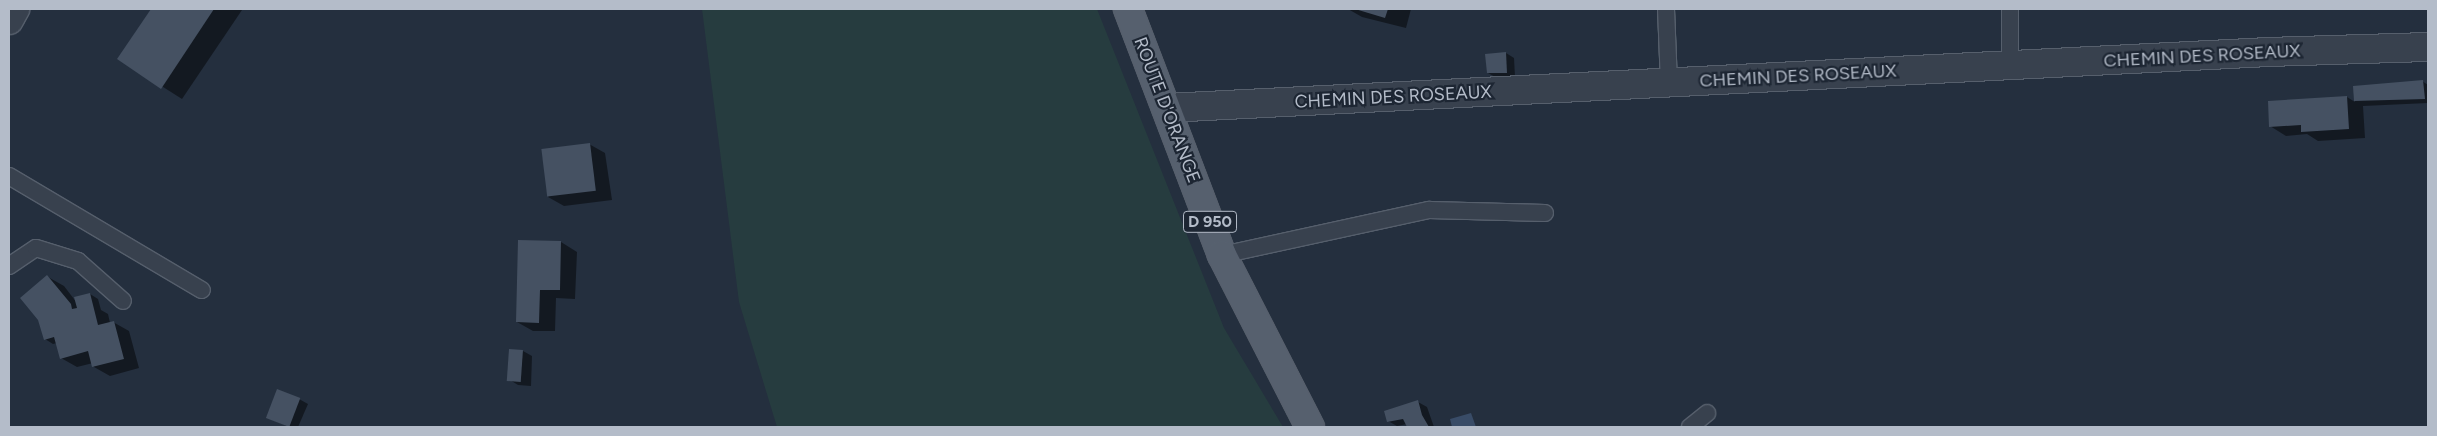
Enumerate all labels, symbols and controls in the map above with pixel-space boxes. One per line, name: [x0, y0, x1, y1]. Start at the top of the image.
street label: ROUTE D'ORANGE: [1129, 34, 1205, 186]
street label: CHEMIN DES ROSEAUX: [2103, 40, 2301, 72]
street label: CHEMIN DES ROSEAUX: [1699, 60, 1897, 92]
street label: CHEMIN DES ROSEAUX: [1294, 81, 1492, 113]
road number: D 950: [1182, 208, 1238, 236]

